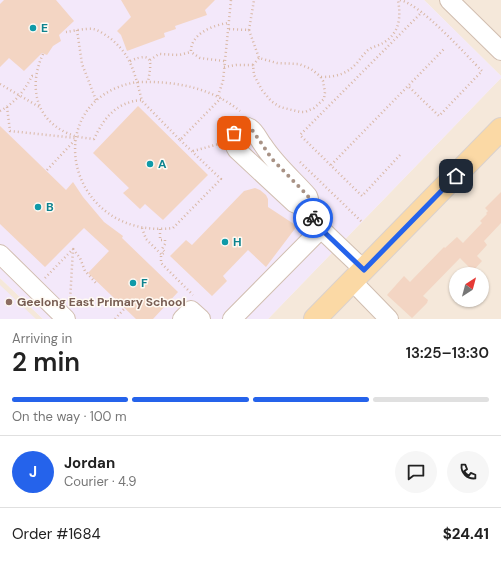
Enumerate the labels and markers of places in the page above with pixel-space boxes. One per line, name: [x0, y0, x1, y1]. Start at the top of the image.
place label: E: [41, 20, 48, 36]
marker: E: [28, 23, 38, 33]
pin: [217, 116, 251, 150]
place label: A: [158, 156, 167, 172]
marker: A: [145, 159, 155, 169]
pin: [439, 159, 473, 193]
place label: B: [46, 199, 54, 215]
marker: B: [33, 202, 43, 212]
place label: H: [233, 234, 242, 250]
marker: H: [220, 237, 230, 247]
place label: F: [141, 275, 148, 291]
marker: F: [128, 278, 138, 288]
place label: Geelong East Primary School: [17, 294, 186, 310]
marker: Geelong East Primary School: [4, 297, 14, 307]

